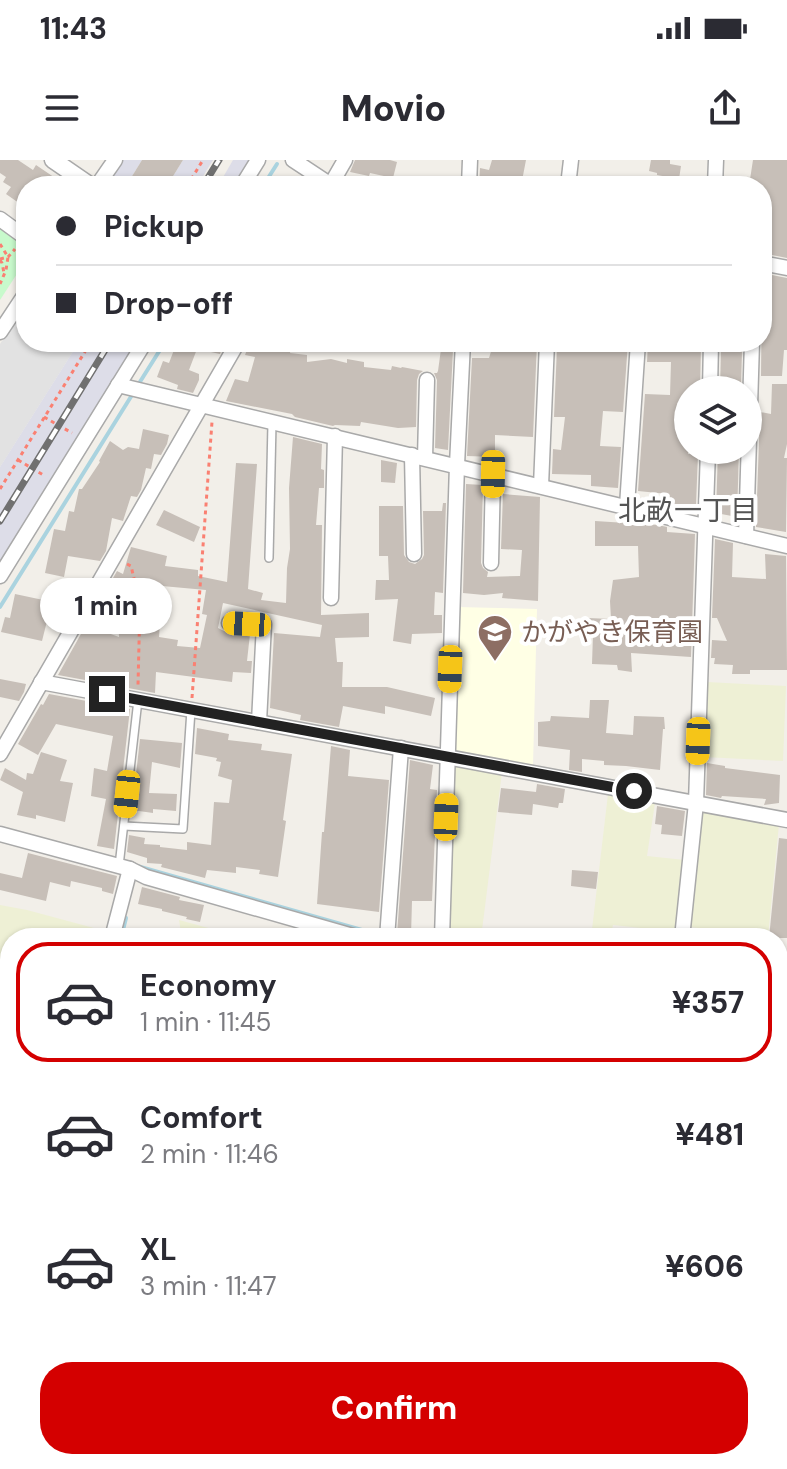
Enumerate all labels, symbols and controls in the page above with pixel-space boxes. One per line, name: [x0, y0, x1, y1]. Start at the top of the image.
text: 11:43: [40, 9, 107, 48]
text: Movio: [341, 85, 446, 132]
icon: menu: [40, 86, 84, 130]
icon: share: [703, 86, 747, 130]
text: Pickup: [104, 207, 204, 246]
text: Drop-off: [104, 284, 233, 323]
map controls: [674, 376, 762, 464]
button: layers: [674, 376, 762, 464]
car: [481, 450, 505, 498]
district label: 北畝一丁目: [618, 492, 758, 529]
callout: 1 min: [41, 578, 173, 634]
text: 1 min: [74, 589, 138, 623]
car: [222, 611, 272, 637]
school or university icon: かがやき保育園: [476, 613, 514, 663]
place label: かがやき保育園: [521, 615, 703, 649]
car: [437, 645, 463, 693]
route end: [89, 676, 125, 712]
car: [685, 717, 711, 765]
car: [113, 769, 141, 819]
route start: [616, 773, 652, 809]
car: [433, 793, 459, 841]
icon: car: [44, 966, 116, 1038]
text: Economy: [140, 966, 277, 1005]
text: ¥357: [672, 983, 744, 1022]
text: 1 min · 11:45: [140, 1005, 271, 1039]
icon: car: [44, 1098, 116, 1170]
text: Comfort: [140, 1098, 263, 1137]
text: ¥481: [675, 1115, 744, 1154]
text: 2 min · 11:46: [140, 1137, 279, 1171]
icon: car: [44, 1230, 116, 1302]
text: XL: [140, 1230, 177, 1269]
text: ¥606: [665, 1247, 744, 1286]
text: 3 min · 11:47: [140, 1269, 277, 1303]
button: Confirm: [40, 1362, 748, 1454]

